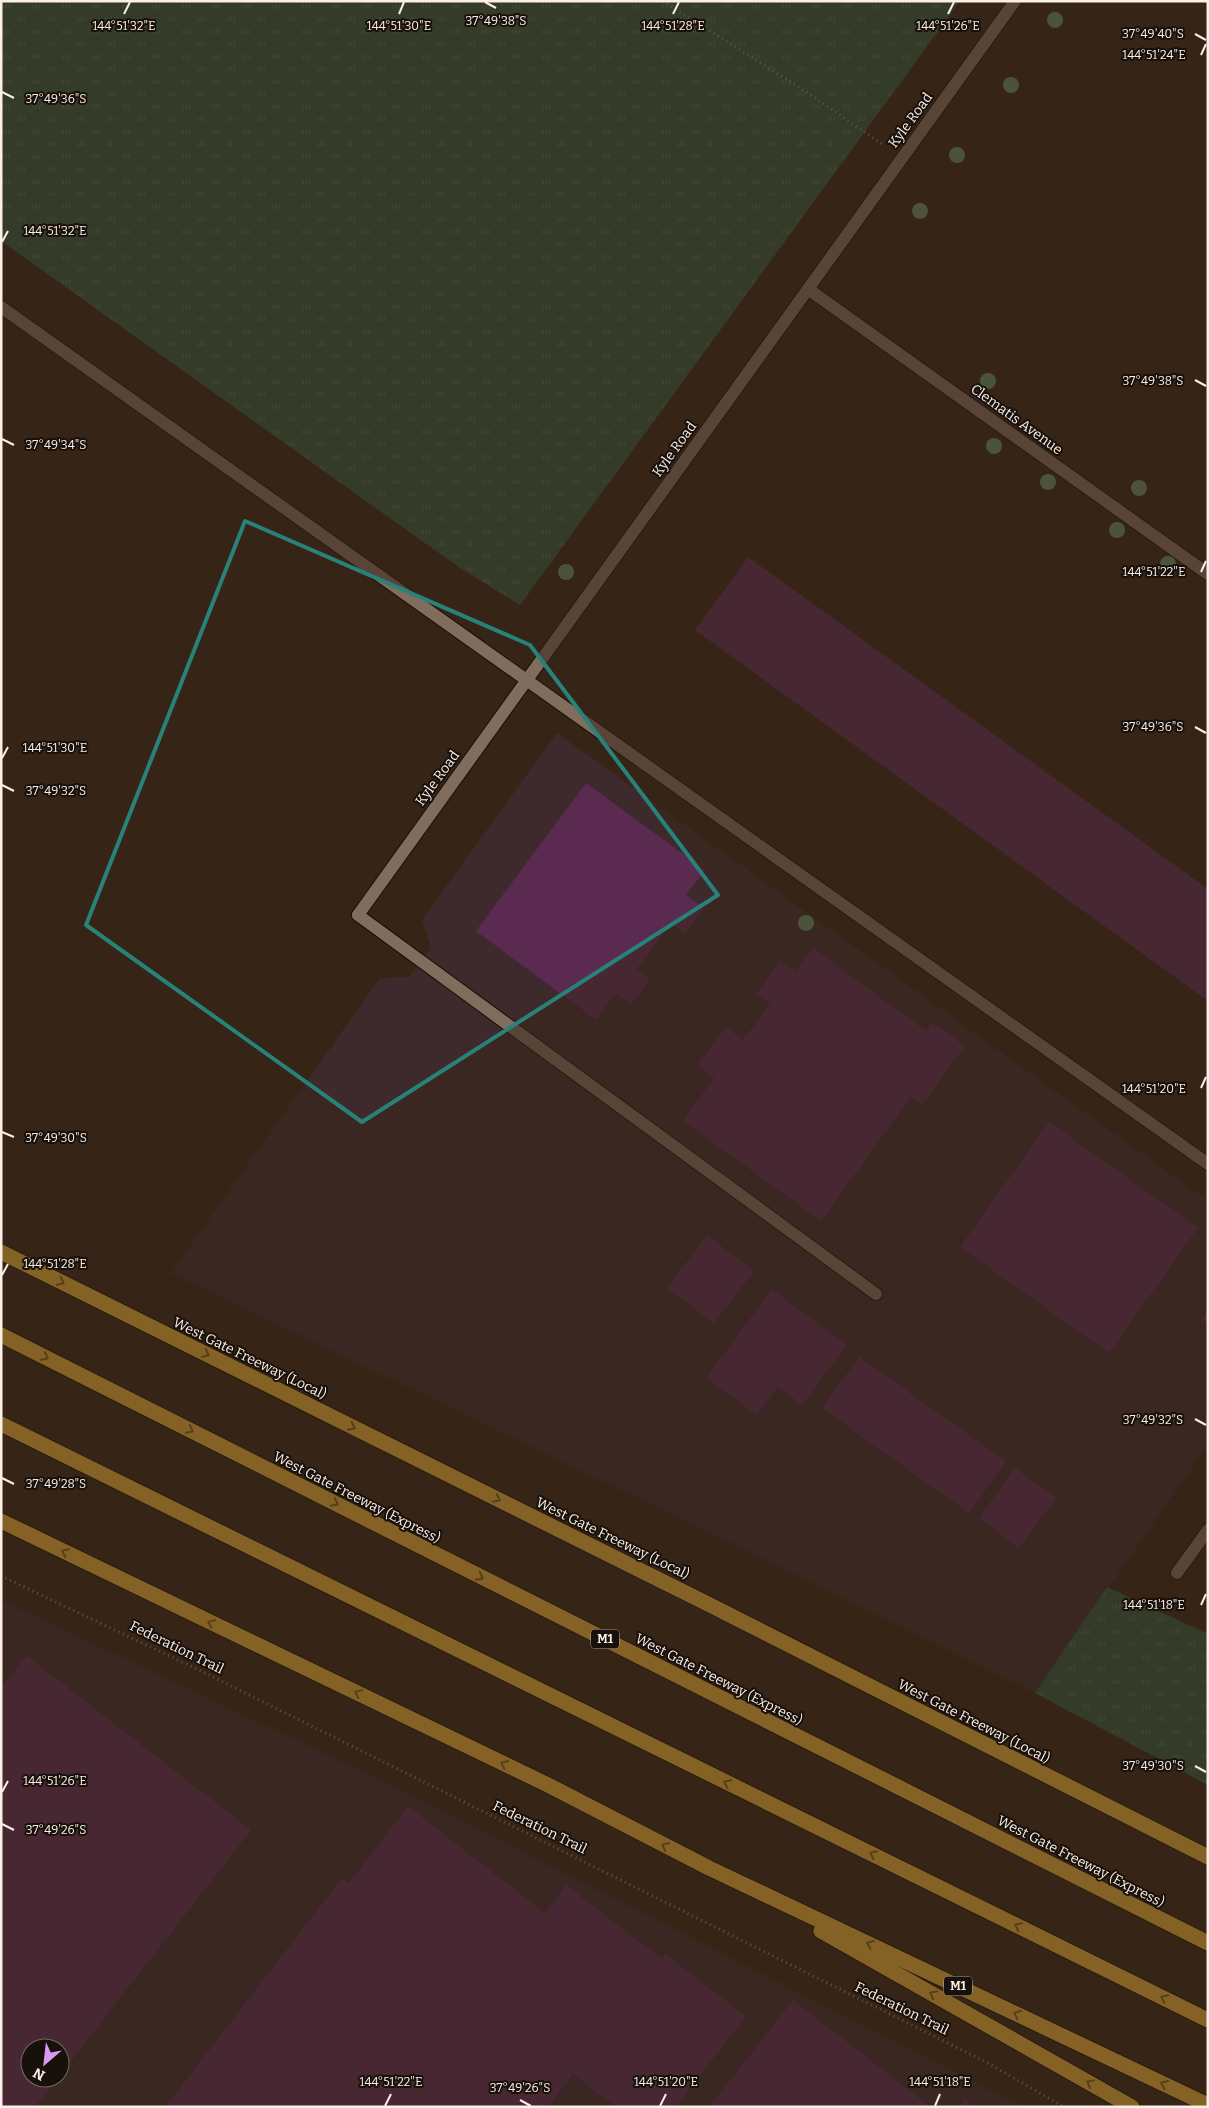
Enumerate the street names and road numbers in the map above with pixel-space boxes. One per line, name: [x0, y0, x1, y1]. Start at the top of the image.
street label: Kyle Road: [885, 89, 936, 151]
street label: Clematis Avenue: [968, 380, 1066, 458]
street label: Kyle Road: [649, 418, 700, 480]
street label: Kyle Road: [412, 747, 463, 809]
street label: West Gate Freeway (Local): [170, 1314, 329, 1403]
street label: West Gate Freeway (Express): [270, 1448, 443, 1547]
street label: West Gate Freeway (Local): [533, 1494, 692, 1583]
street label: Federation Trail: [127, 1617, 227, 1678]
road number: M1: [591, 1630, 619, 1648]
street label: West Gate Freeway (Express): [632, 1630, 805, 1729]
street label: West Gate Freeway (Local): [895, 1676, 1053, 1767]
street label: Federation Trail: [490, 1797, 590, 1858]
street label: West Gate Freeway (Express): [994, 1812, 1167, 1911]
road number: M1: [944, 1976, 972, 1995]
street label: Federation Trail: [852, 1978, 952, 2039]

